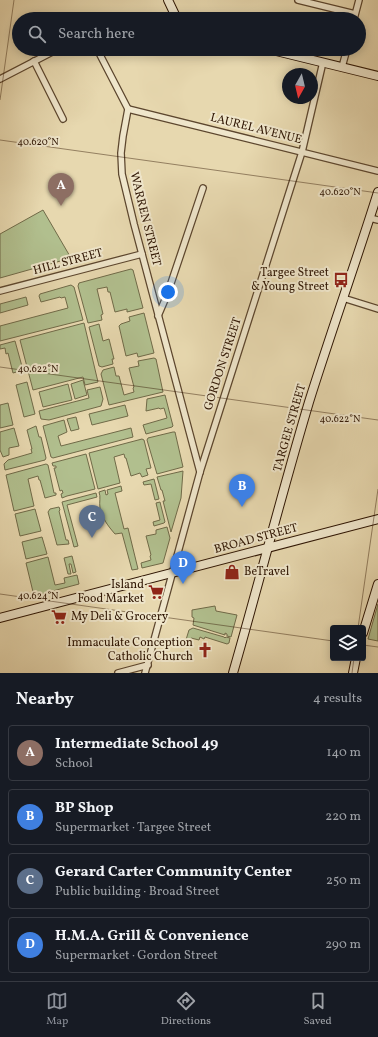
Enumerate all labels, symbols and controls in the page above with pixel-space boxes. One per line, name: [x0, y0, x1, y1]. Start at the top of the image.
search box: [12, 12, 366, 56]
icon: search: [26, 23, 48, 45]
text: Search here: [58, 24, 135, 45]
north arrow: [282, 68, 318, 104]
street label: LAUREL AVENUE: [209, 110, 303, 148]
text: 40.620°N: [17, 135, 59, 149]
street label: WARREN STREET: [126, 170, 164, 268]
pin: A: [48, 173, 74, 206]
text: 40.620°N: [319, 185, 361, 199]
street label: HILL STREET: [31, 245, 105, 279]
place label: Targee Street & Young Street: [251, 265, 329, 295]
bus stop icon: Targee Street & Young Street: [332, 271, 350, 289]
your location: [158, 282, 178, 302]
street label: GORDON STREET: [200, 315, 246, 413]
text: 40.622°N: [18, 362, 59, 376]
street label: TARGEE STREET: [270, 382, 310, 474]
text: 40.622°N: [320, 412, 361, 426]
pin: B: [229, 474, 255, 507]
pin: C: [79, 505, 105, 538]
street label: BROAD STREET: [212, 520, 300, 558]
pin: D: [170, 551, 196, 584]
shop icon: BeTravel: [223, 563, 241, 581]
place label: BeTravel: [244, 564, 290, 580]
place label: Island Food Market: [77, 577, 144, 607]
supermarket icon: Island Food Market: [147, 583, 165, 601]
text: 40.624°N: [17, 589, 59, 603]
supermarket icon: My Deli & Grocery: [50, 608, 68, 626]
place label: My Deli & Grocery: [71, 609, 169, 625]
map controls: [330, 625, 366, 661]
button: layers: [330, 625, 366, 661]
place label: Immaculate Conception Catholic Church: [67, 635, 193, 665]
church icon: Immaculate Conception Catholic Church: [196, 641, 214, 659]
text: Nearby: [16, 688, 74, 711]
text: 4 results: [313, 690, 362, 708]
text: Intermediate School 49: [55, 734, 218, 755]
text: A: [25, 744, 35, 762]
text: 140 m: [327, 744, 361, 762]
text: School: [55, 755, 93, 773]
text: BP Shop: [55, 798, 113, 819]
text: B: [26, 808, 34, 826]
text: 220 m: [325, 808, 361, 826]
text: Supermarket · Targee Street: [55, 819, 211, 837]
text: Gerard Carter Community Center: [55, 862, 292, 883]
text: C: [26, 872, 34, 890]
text: 250 m: [326, 872, 361, 890]
text: Public building · Broad Street: [55, 883, 220, 901]
text: H.M.A. Grill & Convenience: [55, 926, 249, 947]
text: D: [25, 936, 35, 954]
text: 290 m: [325, 936, 361, 954]
text: Supermarket · Gordon Street: [55, 947, 218, 965]
tab: Map: [46, 990, 68, 1029]
tab: Directions: [161, 990, 211, 1029]
tab: Saved: [303, 990, 332, 1029]

